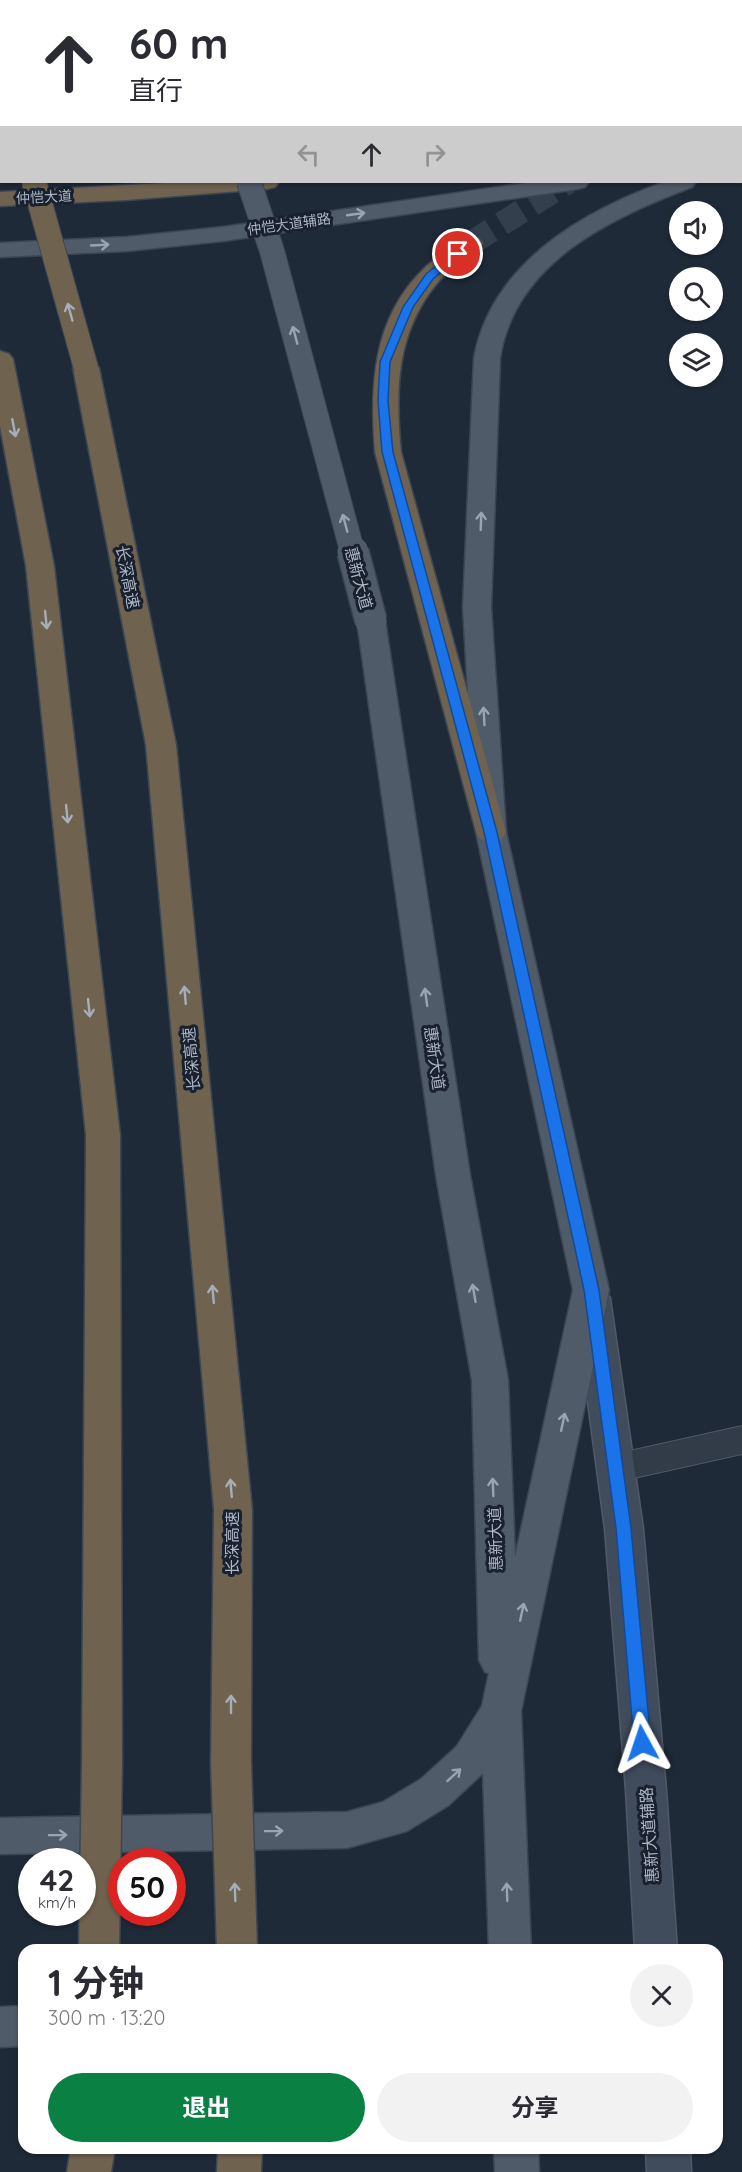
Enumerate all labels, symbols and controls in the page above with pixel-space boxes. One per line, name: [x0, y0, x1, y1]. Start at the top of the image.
text: 60 m: [129, 17, 229, 70]
icon: ahead: [30, 24, 108, 102]
text: 直行: [129, 73, 183, 107]
icon: left: [292, 138, 325, 171]
icon: ahead: [355, 138, 388, 171]
icon: right: [418, 138, 451, 171]
street label: 仲恺大道: [16, 187, 72, 207]
map controls: [669, 201, 723, 387]
button: sound: [669, 201, 723, 255]
one-way arrow: [346, 208, 366, 219]
street label: 仲恺大道辅路: [246, 209, 332, 239]
pin: [432, 228, 483, 279]
icon: arrive: [441, 237, 474, 270]
one-way arrow: [90, 240, 110, 251]
button: search: [669, 267, 723, 321]
one-way arrow: [64, 302, 76, 321]
one-way arrow: [288, 326, 300, 345]
button: layers: [669, 333, 723, 387]
one-way arrow: [9, 418, 20, 438]
one-way arrow: [475, 512, 486, 532]
one-way arrow: [338, 514, 350, 533]
street label: 长深高速: [112, 544, 144, 610]
street label: 惠新大道: [341, 544, 377, 612]
one-way arrow: [40, 610, 51, 630]
one-way arrow: [478, 706, 489, 726]
one-way arrow: [62, 804, 73, 824]
one-way arrow: [179, 986, 190, 1006]
one-way arrow: [421, 988, 432, 1008]
one-way arrow: [84, 998, 95, 1018]
street label: 惠新大道: [421, 1025, 449, 1091]
street label: 长深高速: [178, 1026, 204, 1092]
one-way arrow: [207, 1284, 218, 1304]
one-way arrow: [468, 1284, 479, 1304]
one-way arrow: [558, 1412, 569, 1432]
one-way arrow: [488, 1477, 499, 1497]
one-way arrow: [225, 1479, 236, 1499]
street label: 惠新大道: [484, 1507, 506, 1571]
street label: 长深高速: [222, 1511, 242, 1575]
one-way arrow: [517, 1603, 529, 1622]
one-way arrow: [225, 1695, 237, 1714]
position arrow: [610, 1711, 674, 1775]
one-way arrow: [446, 1768, 461, 1782]
street label: 惠新大道辅路: [636, 1786, 662, 1884]
one-way arrow: [264, 1825, 284, 1837]
one-way arrow: [48, 1829, 68, 1841]
speed limit sign: 50: [108, 1848, 186, 1926]
text: 42: [40, 1861, 74, 1899]
one-way arrow: [229, 1882, 241, 1902]
one-way arrow: [502, 1882, 513, 1902]
text: km/h: [38, 1893, 76, 1912]
text: 1 分钟: [48, 1960, 144, 2005]
button: close: [630, 1964, 693, 2027]
text: 300 m · 13:20: [48, 2005, 165, 2030]
button: 退出: [48, 2073, 365, 2142]
button: 分享: [377, 2073, 693, 2142]

